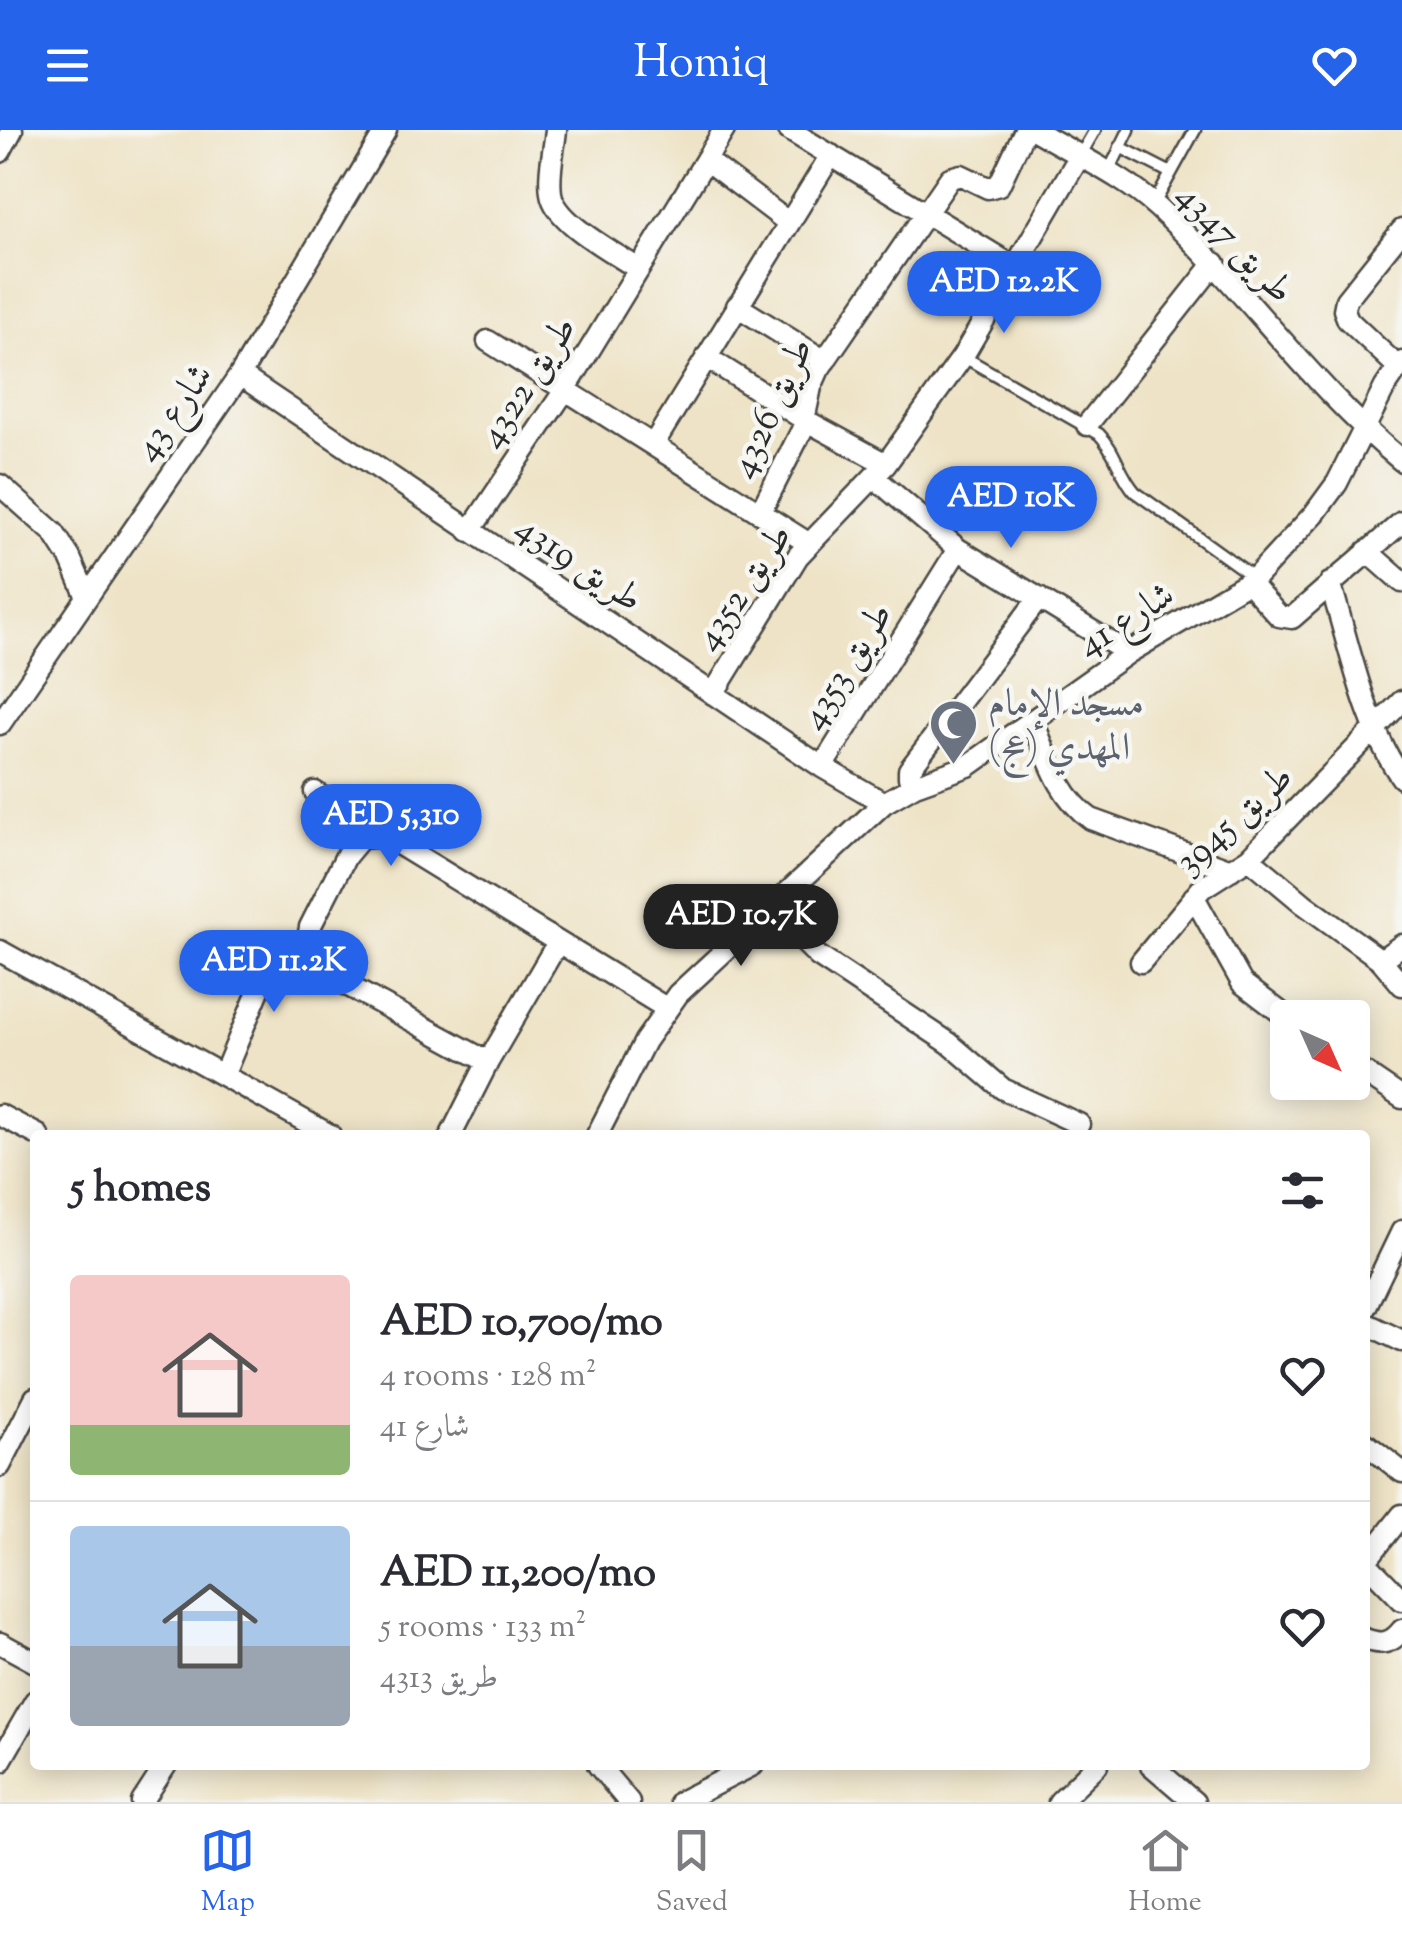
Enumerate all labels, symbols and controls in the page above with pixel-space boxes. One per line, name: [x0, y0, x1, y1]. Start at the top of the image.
text: Homiq: [633, 33, 769, 98]
icon: menu: [40, 38, 95, 93]
icon: heart: [1307, 38, 1362, 93]
street label: طريق 4347: [1161, 172, 1305, 318]
pin: AED 12.2K: [890, 251, 1118, 336]
text: AED 12.2K: [929, 260, 1079, 306]
street label: طريق 4322: [466, 307, 592, 460]
street label: طريق 4326: [718, 330, 830, 488]
street label: شارع 43: [122, 353, 229, 473]
pin: AED 10K: [919, 466, 1103, 551]
text: AED 10K: [947, 475, 1075, 521]
street label: طريق 4319: [503, 503, 652, 628]
street label: طريق 4352: [683, 514, 808, 663]
street label: شارع 41: [1068, 570, 1186, 672]
street label: طريق 4353: [788, 593, 909, 741]
place label: مسجد الإمام المهدي (عج): [988, 679, 1144, 778]
mosque icon: مسجد الإمام المهدي (عج): [927, 698, 979, 766]
street label: طريق 3945: [1164, 753, 1307, 889]
pin: AED 5,310: [277, 784, 505, 869]
text: AED 5,310: [323, 793, 459, 839]
pin: AED 10.7K: [627, 884, 855, 969]
text: AED 10.7K: [665, 893, 817, 939]
pin: AED 11.2K: [160, 930, 388, 1015]
text: AED 11.2K: [201, 939, 347, 985]
north arrow: [1270, 1000, 1370, 1100]
map controls: [1270, 1000, 1370, 1100]
text: 5 homes: [70, 1160, 211, 1220]
icon: filters: [1275, 1163, 1330, 1218]
text: AED 10,700/mo: [380, 1294, 663, 1354]
icon: home: [150, 1315, 270, 1435]
icon: heart: [1275, 1348, 1330, 1403]
text: 4 rooms · 128 m²: [380, 1354, 597, 1400]
text: شارع 41: [380, 1405, 469, 1451]
text: AED 11,200/mo: [380, 1545, 656, 1605]
icon: home: [150, 1566, 270, 1686]
icon: heart: [1275, 1599, 1330, 1654]
text: 5 rooms · 133 m²: [380, 1605, 586, 1651]
text: طريق 4313: [380, 1656, 498, 1702]
tab: Map: [200, 1823, 255, 1923]
tab: Saved: [656, 1823, 728, 1923]
tab: Home: [1128, 1823, 1202, 1923]

